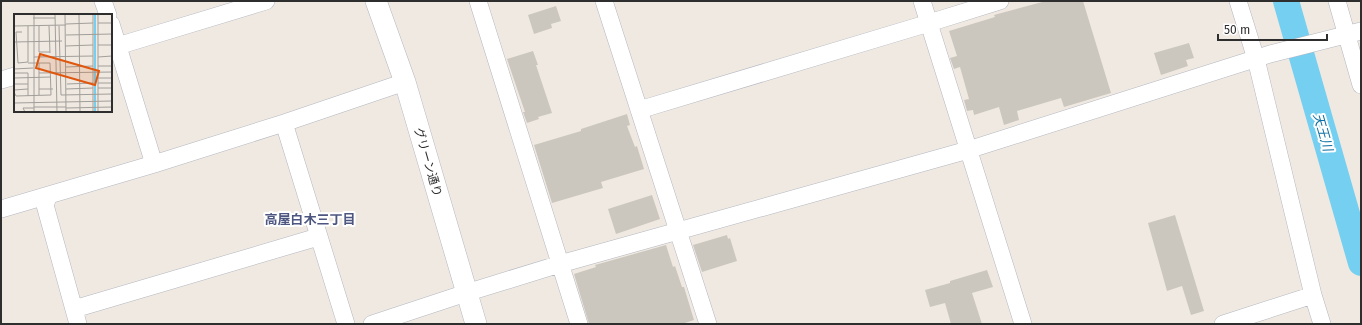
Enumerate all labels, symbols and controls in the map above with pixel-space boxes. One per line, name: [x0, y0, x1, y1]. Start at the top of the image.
inset map: [14, 14, 112, 112]
scale bar: [1218, 16, 1327, 42]
text: 50 m: [1224, 23, 1250, 37]
water label: 天王川: [1310, 111, 1336, 155]
street label: グリーン通り: [411, 126, 445, 198]
district label: 高屋白木三丁目: [264, 212, 356, 227]

